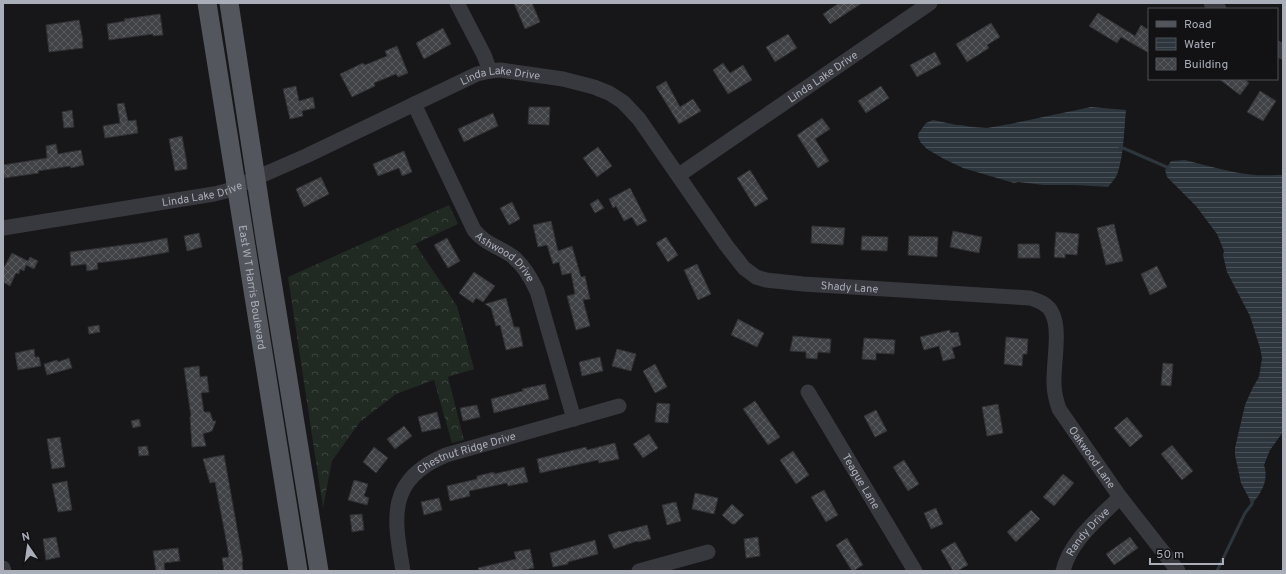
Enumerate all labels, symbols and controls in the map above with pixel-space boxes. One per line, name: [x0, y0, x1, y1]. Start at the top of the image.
legend: [1148, 8, 1278, 80]
text: Road: [1184, 17, 1212, 33]
text: Water: [1184, 37, 1216, 53]
street label: Linda Lake Drive: [785, 48, 861, 106]
text: Building: [1184, 57, 1228, 73]
street label: Linda Lake Drive: [458, 64, 541, 89]
street label: Linda Lake Drive: [161, 179, 245, 210]
street label: East W T Harris Boulevard: [235, 224, 268, 351]
street label: Ashwood Drive: [471, 229, 537, 285]
street label: Shady Lane: [820, 279, 879, 297]
street label: Oakwood Lane: [1065, 424, 1118, 492]
street label: Chestnut Ridge Drive: [415, 430, 518, 477]
street label: Teague Lane: [838, 451, 883, 512]
street label: Randy Drive: [1064, 505, 1113, 559]
north arrow: [8, 526, 48, 566]
text: N: [21, 530, 31, 545]
scale bar: [1150, 540, 1223, 566]
text: 50 m: [1156, 547, 1184, 563]

